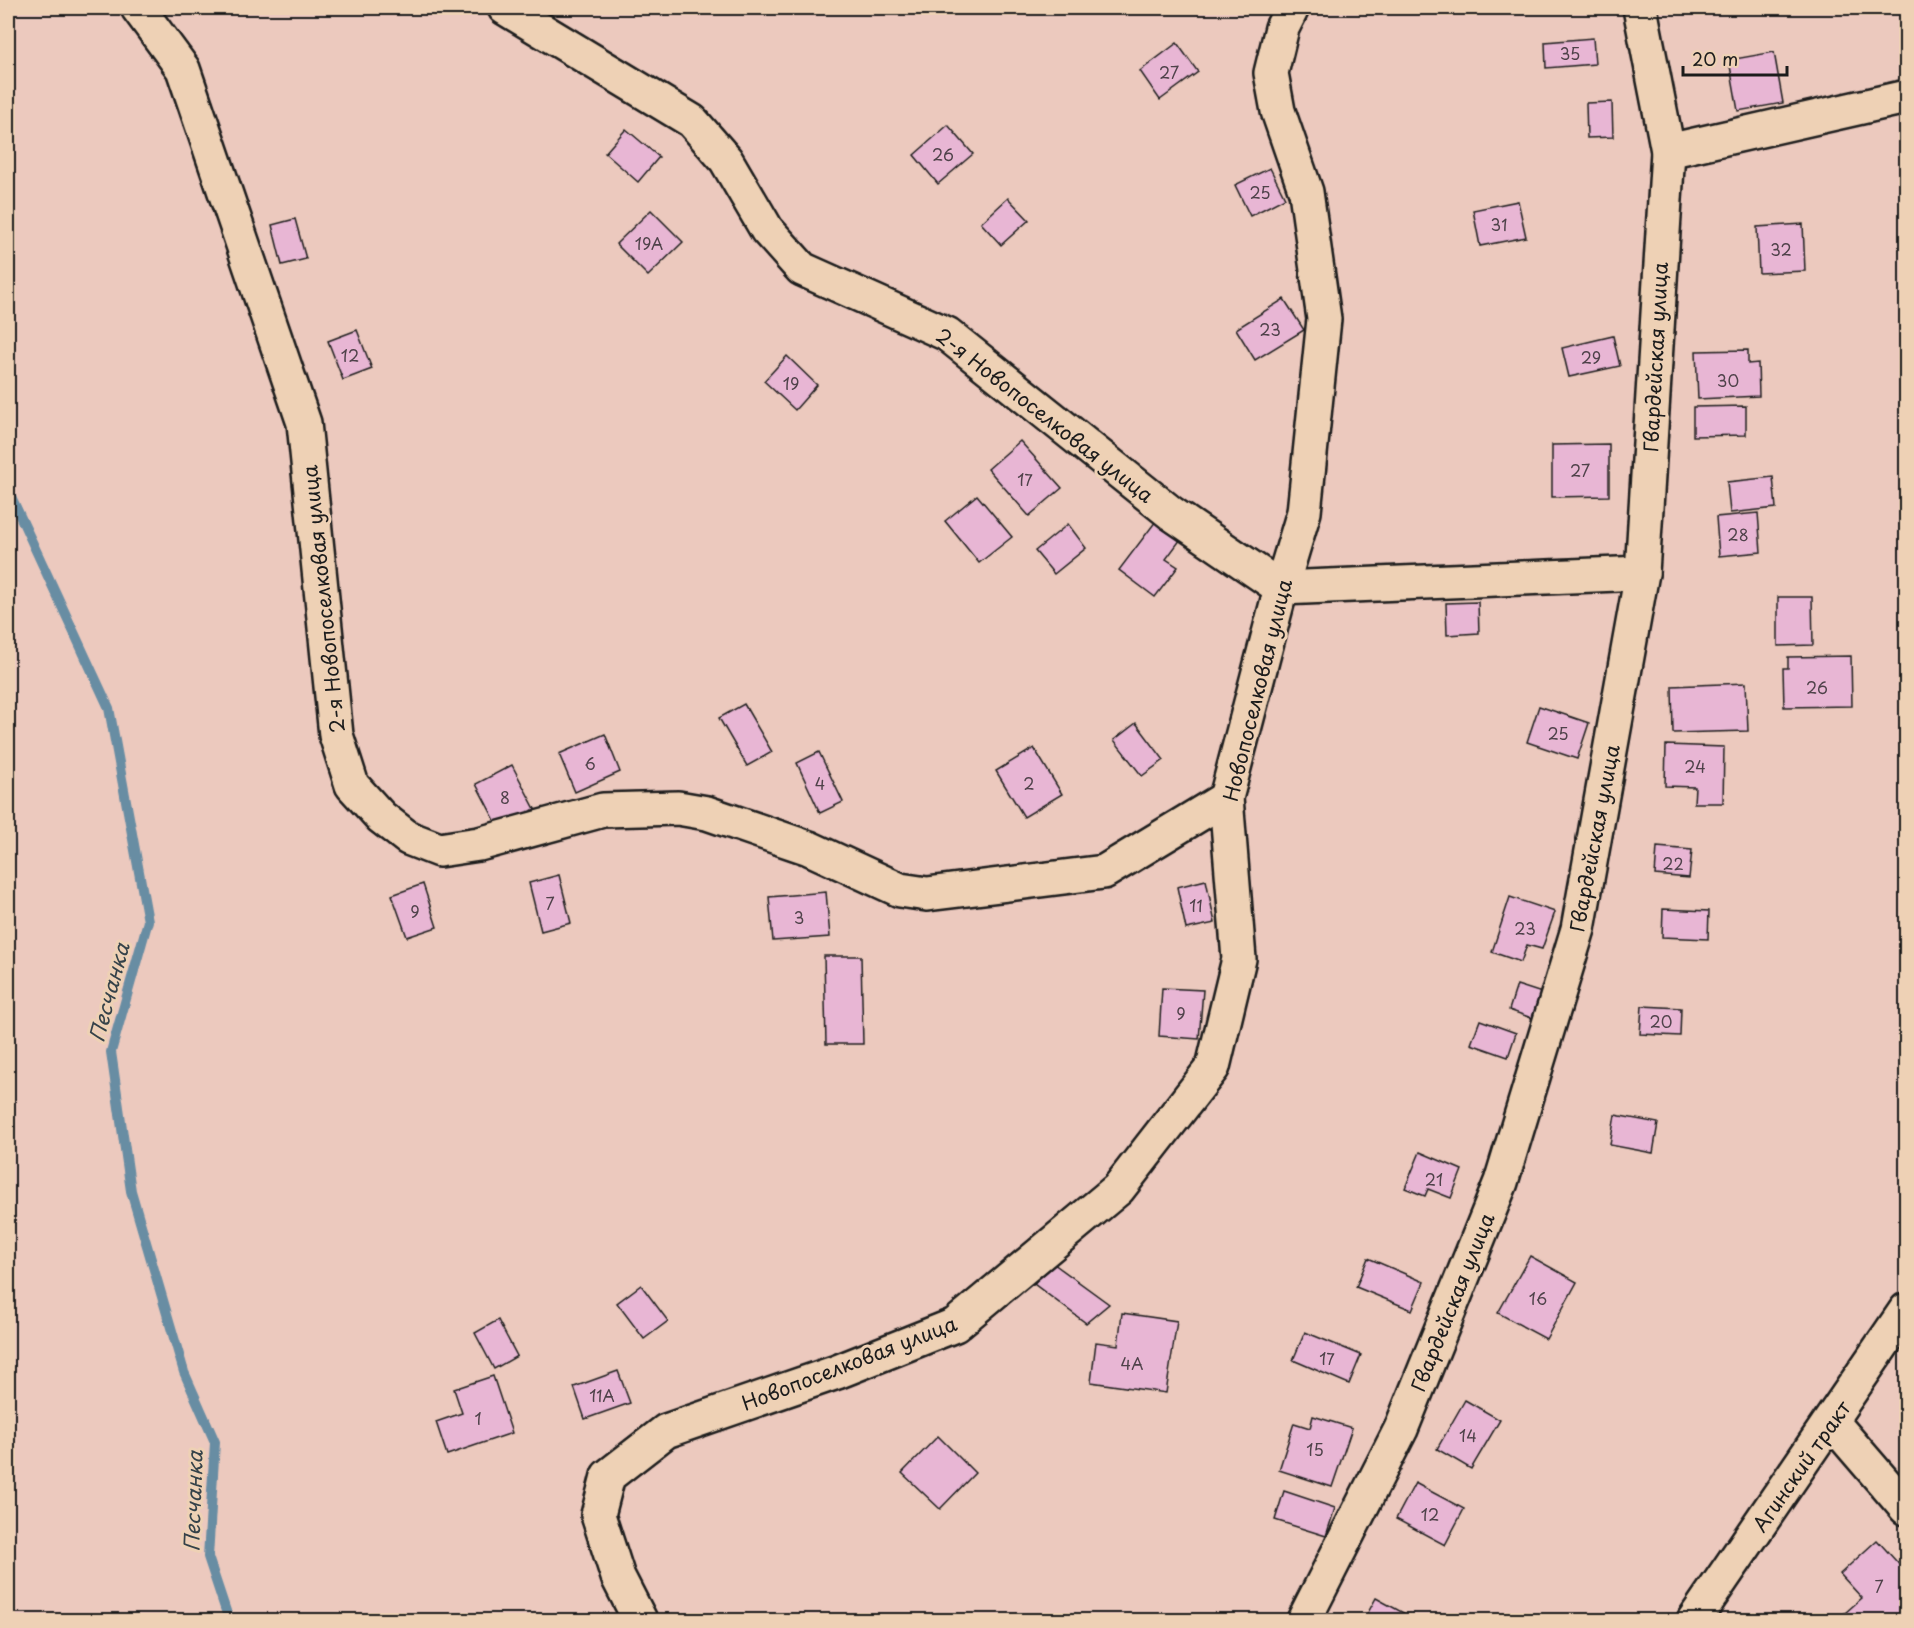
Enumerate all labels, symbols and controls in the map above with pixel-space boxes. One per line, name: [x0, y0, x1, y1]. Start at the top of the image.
scale bar: [1683, 39, 1786, 77]
house number: 35: [1560, 41, 1580, 65]
text: 20 m: [1692, 45, 1738, 72]
house number: 27: [1159, 60, 1179, 84]
house number: 26: [932, 142, 954, 166]
house number: 25: [1249, 180, 1271, 204]
house number: 31: [1491, 212, 1507, 236]
house number: 19А: [635, 231, 663, 255]
house number: 32: [1770, 237, 1792, 261]
street label: Гвардейская улица: [1635, 261, 1675, 453]
house number: 23: [1259, 317, 1281, 341]
street label: 2-я Новопоселковая улица: [930, 320, 1161, 510]
house number: 12: [341, 343, 359, 367]
house number: 29: [1581, 345, 1601, 369]
house number: 30: [1717, 368, 1739, 392]
house number: 19: [783, 371, 799, 395]
house number: 27: [1570, 458, 1590, 482]
street label: 2-я Новопоселковая улица: [294, 463, 352, 734]
house number: 17: [1017, 467, 1033, 491]
house number: 28: [1727, 522, 1749, 546]
street label: Новопоселковая улица: [1215, 575, 1299, 804]
house number: 26: [1806, 675, 1828, 699]
house number: 25: [1547, 721, 1569, 745]
street label: Гвардейская улица: [1561, 741, 1627, 934]
house number: 6: [584, 751, 596, 775]
house number: 24: [1684, 754, 1706, 778]
house number: 4: [815, 771, 825, 795]
house number: 2: [1023, 771, 1035, 795]
house number: 8: [500, 785, 510, 809]
house number: 22: [1662, 851, 1684, 875]
house number: 7: [545, 891, 555, 915]
house number: 11: [1189, 893, 1203, 917]
house number: 9: [410, 899, 420, 923]
house number: 3: [794, 905, 804, 929]
house number: 23: [1514, 916, 1536, 940]
water label: Песчанка: [79, 938, 137, 1045]
house number: 9: [1176, 1001, 1186, 1025]
house number: 20: [1650, 1009, 1672, 1033]
house number: 21: [1425, 1167, 1443, 1191]
street label: Гвардейская улица: [1402, 1208, 1502, 1396]
house number: 16: [1529, 1286, 1547, 1310]
street label: Новопоселковая улица: [737, 1308, 961, 1418]
house number: 17: [1319, 1346, 1335, 1370]
house number: 4А: [1121, 1351, 1143, 1375]
house number: 11А: [589, 1383, 615, 1407]
street label: Агинский тракт: [1744, 1394, 1858, 1538]
house number: 1: [474, 1406, 482, 1430]
house number: 14: [1459, 1423, 1477, 1447]
house number: 15: [1306, 1437, 1324, 1461]
water label: Песчанка: [174, 1449, 210, 1552]
house number: 12: [1421, 1502, 1439, 1526]
house number: 7: [1874, 1574, 1884, 1598]

